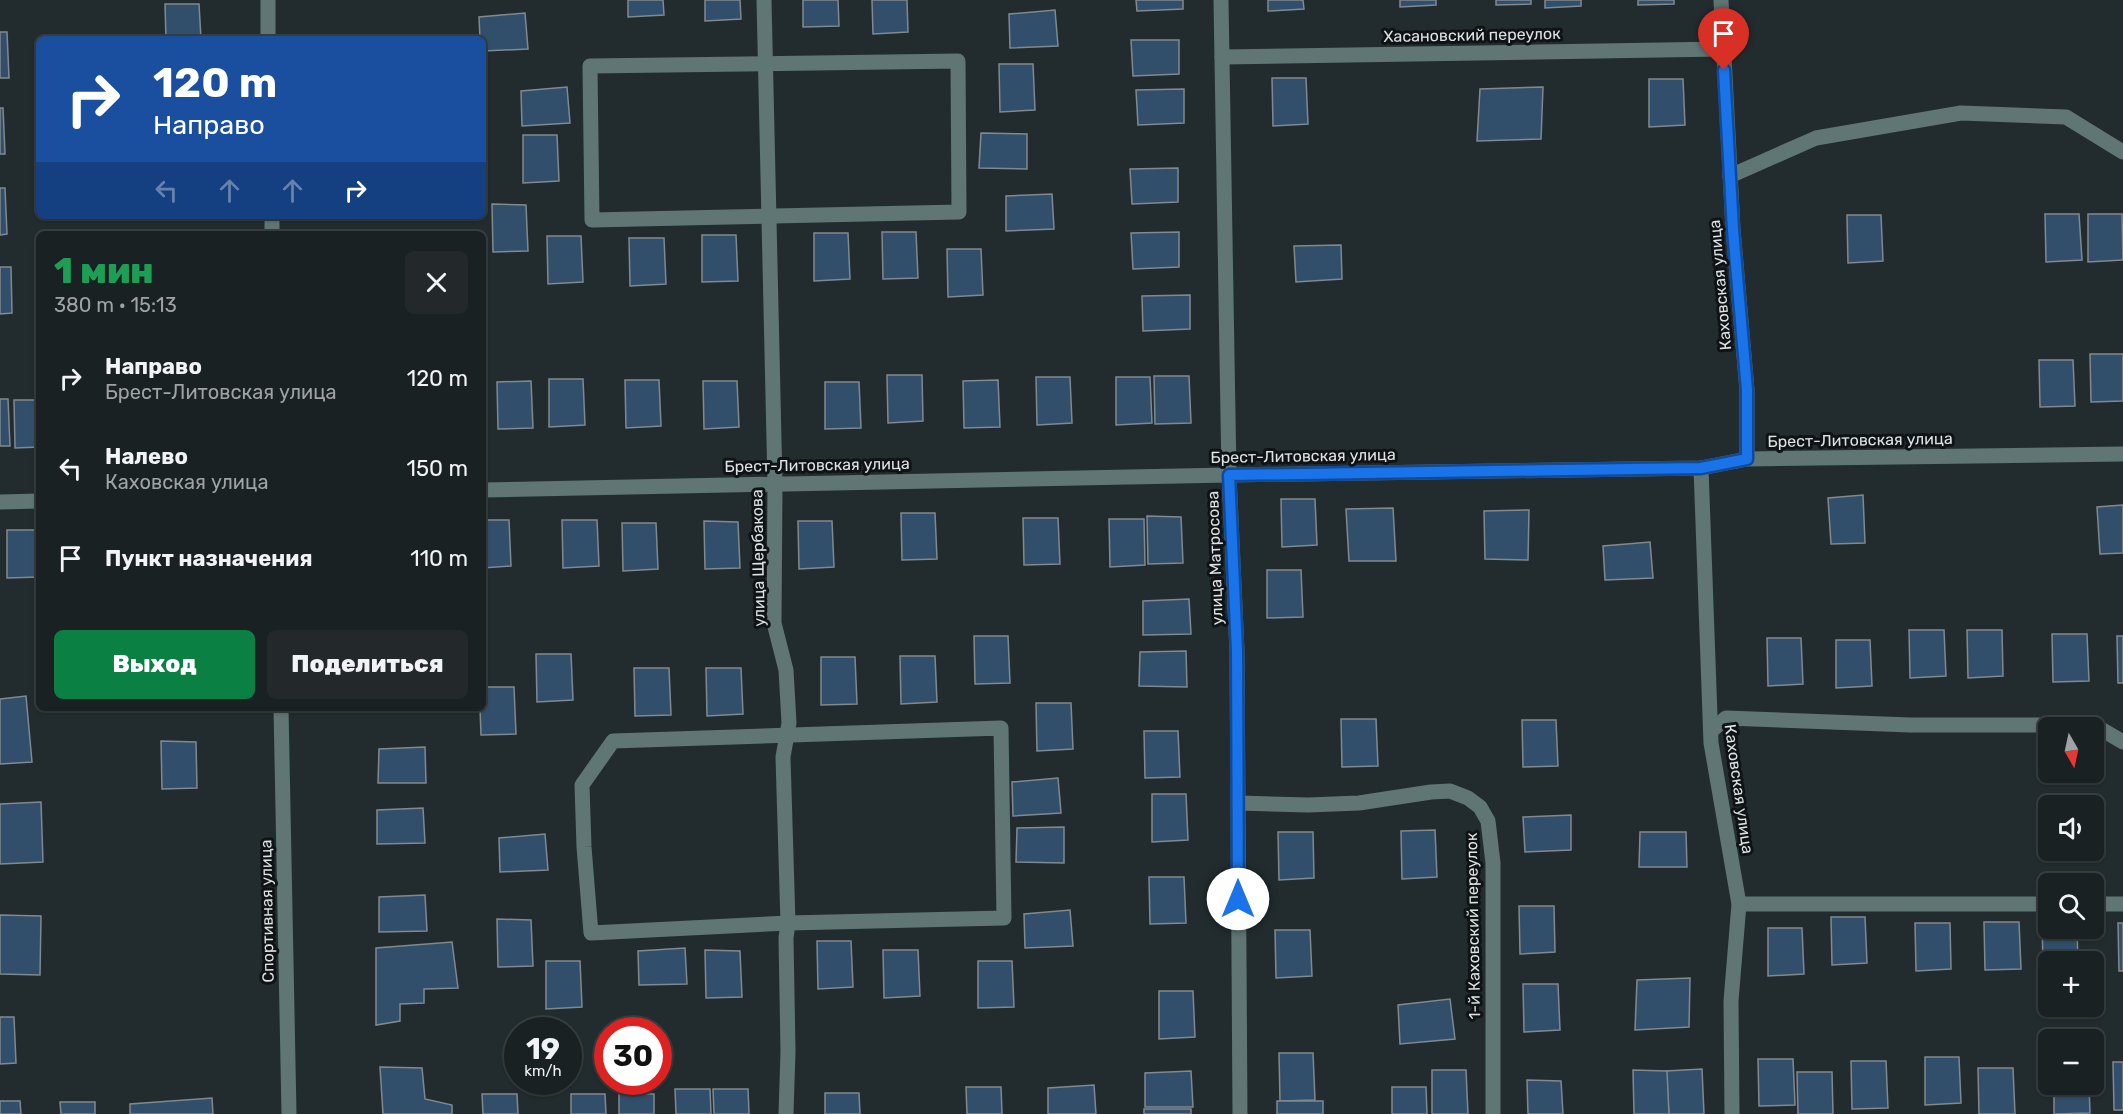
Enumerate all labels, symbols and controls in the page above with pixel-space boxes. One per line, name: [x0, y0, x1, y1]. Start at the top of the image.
pin: [1698, 8, 1749, 70]
icon: arrive: [1707, 17, 1740, 50]
street label: Хасановский переулок: [1383, 24, 1561, 46]
text: 120 m: [153, 58, 277, 108]
icon: right: [54, 60, 132, 138]
text: Направо: [153, 109, 265, 141]
icon: left: [150, 174, 183, 207]
icon: ahead: [213, 174, 246, 207]
icon: ahead: [276, 174, 309, 207]
icon: right: [339, 174, 372, 207]
street label: Каховская улица: [1705, 219, 1735, 351]
text: 1 мин: [54, 249, 154, 292]
button: close: [405, 251, 468, 314]
text: 380 m · 15:13: [54, 293, 177, 317]
text: Направо: [105, 353, 202, 380]
icon: right: [54, 362, 87, 395]
text: 120 m: [407, 365, 468, 392]
text: Брест-Литовская улица: [105, 380, 337, 404]
street label: Брест-Литовская улица: [1767, 429, 1953, 451]
text: Налево: [105, 443, 188, 470]
street label: Брест-Литовская улица: [1210, 445, 1396, 467]
icon: left: [54, 452, 87, 485]
street label: Брест-Литовская улица: [724, 454, 910, 476]
text: 150 m: [407, 455, 468, 482]
text: Каховская улица: [105, 470, 268, 494]
street label: улица Щербакова: [747, 489, 769, 627]
street label: улица Матросова: [1203, 491, 1227, 625]
icon: arrive: [54, 542, 87, 575]
text: Пункт назначения: [105, 545, 313, 572]
text: 110 m: [410, 545, 468, 572]
button: Выход: [54, 630, 255, 699]
button: Поделиться: [267, 630, 468, 699]
north arrow: [2038, 717, 2104, 783]
map controls: [2038, 717, 2104, 1095]
street label: Каховская улица: [1720, 723, 1758, 855]
button: sound: [2038, 795, 2104, 861]
street label: 1-й Каховский переулок: [1462, 832, 1484, 1020]
street label: Спортивная улица: [256, 839, 278, 983]
position arrow: [1206, 867, 1270, 931]
button: search: [2038, 873, 2104, 939]
button: +: [2038, 951, 2104, 1017]
speed limit sign: 30: [594, 1017, 672, 1095]
button: −: [2038, 1029, 2104, 1095]
text: 19: [526, 1031, 560, 1067]
text: km/h: [524, 1062, 562, 1080]

